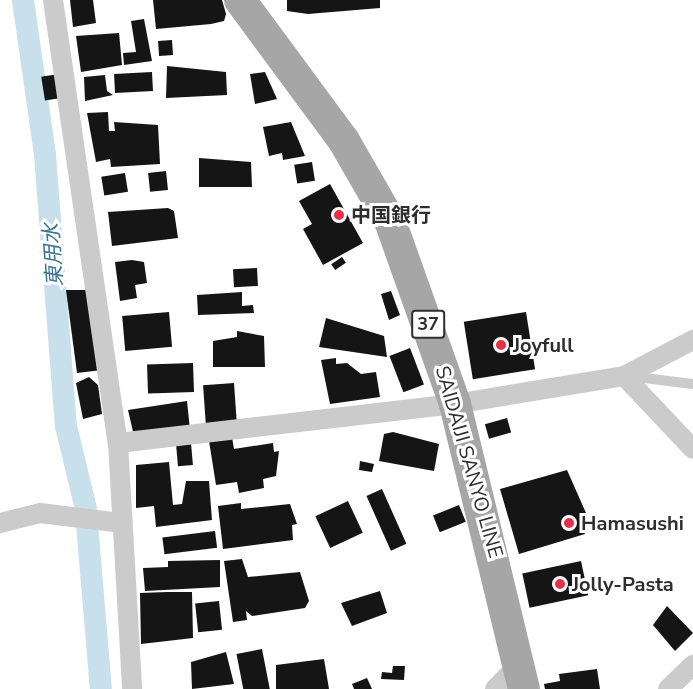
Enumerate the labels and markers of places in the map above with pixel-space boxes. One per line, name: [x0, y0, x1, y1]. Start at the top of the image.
place label: 中国銀行: [351, 203, 431, 227]
marker: 中国銀行: [332, 208, 346, 222]
place label: Joyfull: [513, 333, 574, 357]
marker: Joyfull: [494, 338, 508, 352]
place label: Hamasushi: [581, 511, 684, 535]
marker: Hamasushi: [562, 516, 576, 530]
place label: Jolly-Pasta: [572, 572, 674, 596]
marker: Jolly-Pasta: [553, 577, 567, 591]

